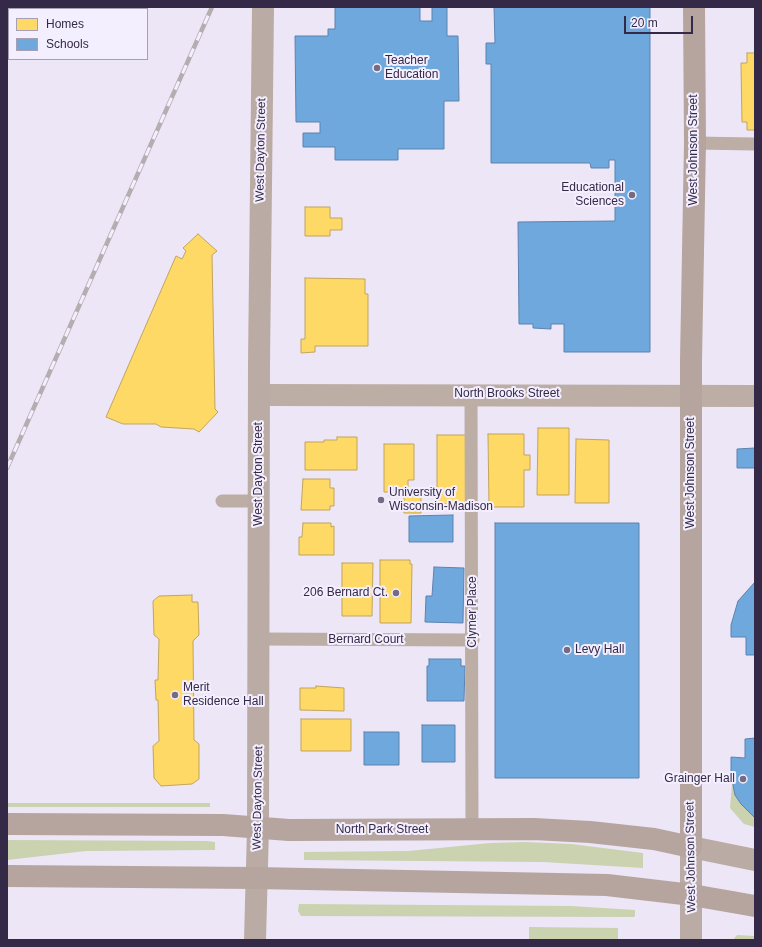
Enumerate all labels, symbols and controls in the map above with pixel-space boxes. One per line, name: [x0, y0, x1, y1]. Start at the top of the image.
legend: [8, 8, 148, 60]
scale bar: [626, 8, 695, 34]
text: 20 m: [631, 16, 658, 30]
text: Homes: [46, 17, 84, 31]
text: Schools: [46, 37, 89, 51]
place label: Teacher Education: [385, 54, 438, 82]
marker: Teacher Education: [372, 63, 382, 73]
street label: West Johnson Street: [687, 94, 701, 206]
street label: West Dayton Street: [253, 98, 269, 202]
place label: Educational Sciences: [561, 181, 624, 209]
marker: Educational Sciences: [627, 190, 637, 200]
street label: North Brooks Street: [454, 387, 560, 401]
street label: West Johnson Street: [684, 417, 698, 529]
street label: West Dayton Street: [252, 422, 266, 526]
place label: University of Wisconsin-Madison: [389, 486, 493, 514]
marker: University of Wisconsin-Madison: [376, 495, 386, 505]
street label: Clymer Place: [466, 576, 480, 648]
place label: 206 Bernard Ct.: [303, 586, 388, 600]
marker: 206 Bernard Ct.: [391, 588, 401, 598]
street label: Bernard Court: [328, 633, 404, 647]
place label: Levy Hall: [575, 643, 624, 657]
marker: Levy Hall: [562, 645, 572, 655]
place label: Merit Residence Hall: [183, 681, 264, 709]
marker: Merit Residence Hall: [170, 690, 180, 700]
street label: West Dayton Street: [250, 746, 266, 850]
place label: Grainger Hall: [664, 772, 735, 786]
marker: Grainger Hall: [738, 774, 748, 784]
street label: West Johnson Street: [683, 801, 699, 913]
street label: North Park Street: [336, 823, 428, 837]

